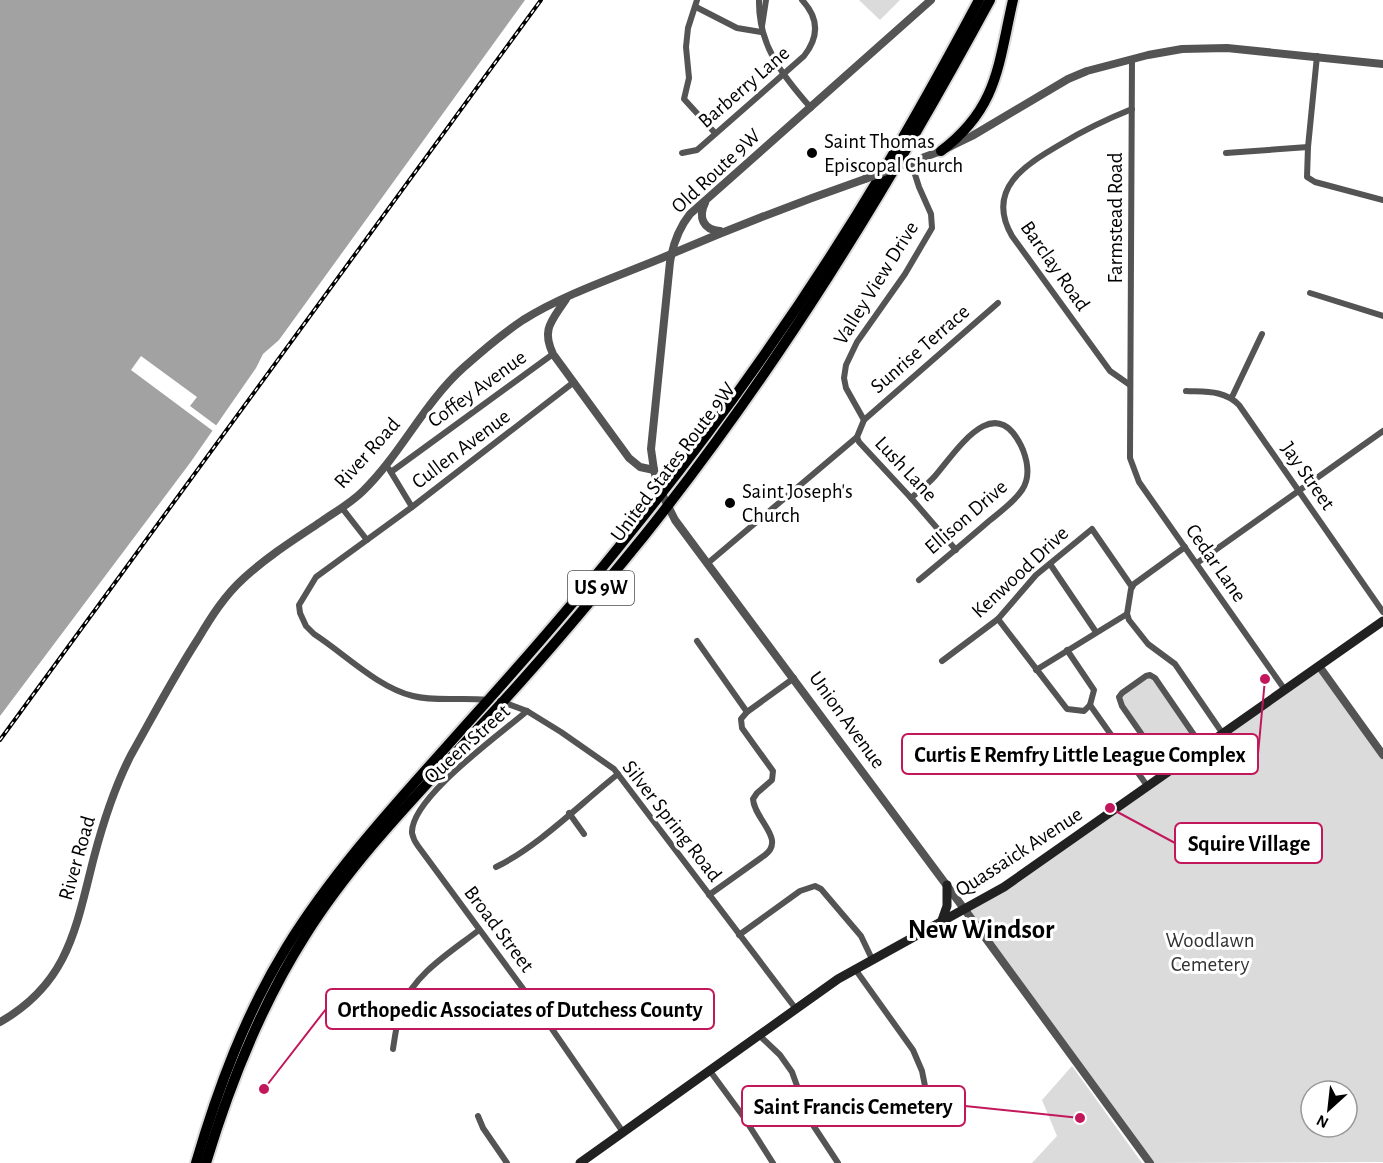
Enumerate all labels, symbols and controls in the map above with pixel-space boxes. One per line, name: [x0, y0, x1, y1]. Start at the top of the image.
street label: Barberry Lane: [694, 42, 794, 132]
street label: Old Route 9W: [668, 125, 765, 217]
place label: Saint Thomas Episcopal Church: [824, 131, 963, 176]
marker: Saint Thomas Episcopal Church: [805, 146, 819, 160]
street label: Farmstead Road: [1105, 152, 1126, 284]
street label: Barclay Road: [1016, 217, 1094, 315]
street label: Valley View Drive: [830, 218, 922, 348]
street label: Sunrise Terrace: [867, 301, 973, 397]
street label: Coffey Avenue: [424, 346, 530, 432]
street label: United States Route 9W: [607, 378, 740, 545]
street label: Cullen Avenue: [408, 405, 514, 493]
street label: River Road: [330, 414, 404, 492]
street label: Lush Lane: [871, 432, 941, 506]
street label: Jay Street: [1277, 438, 1339, 514]
street label: Ellison Drive: [921, 476, 1011, 558]
place label: Saint Joseph's Church: [742, 481, 853, 526]
marker: Saint Joseph's Church: [723, 496, 737, 510]
street label: Cedar Lane: [1182, 520, 1250, 606]
street label: Kenwood Drive: [968, 522, 1072, 622]
road number: US 9W: [568, 571, 634, 605]
street label: Union Avenue: [805, 668, 889, 772]
street label: Queen Street: [420, 700, 514, 788]
callout: Curtis E Remfry Little League Complex: [902, 734, 1258, 774]
text: Curtis E Remfry Little League Complex: [914, 744, 1246, 767]
street label: Silver Spring Road: [618, 757, 726, 886]
street label: Quassaick Avenue: [952, 803, 1086, 901]
street label: River Road: [55, 813, 99, 903]
callout: Squire Village: [1175, 823, 1322, 863]
text: Squire Village: [1188, 833, 1310, 855]
street label: Broad Street: [460, 882, 538, 976]
district label: New Windsor: [908, 916, 1055, 943]
park label: Woodlawn Cemetery: [1166, 930, 1254, 975]
callout: Orthopedic Associates of Dutchess County: [326, 989, 714, 1029]
text: Orthopedic Associates of Dutchess County: [338, 999, 703, 1022]
north arrow: [1299, 1079, 1359, 1139]
callout: Saint Francis Cemetery: [742, 1086, 965, 1126]
text: Saint Francis Cemetery: [753, 1096, 953, 1119]
text: N: [1314, 1112, 1331, 1131]

